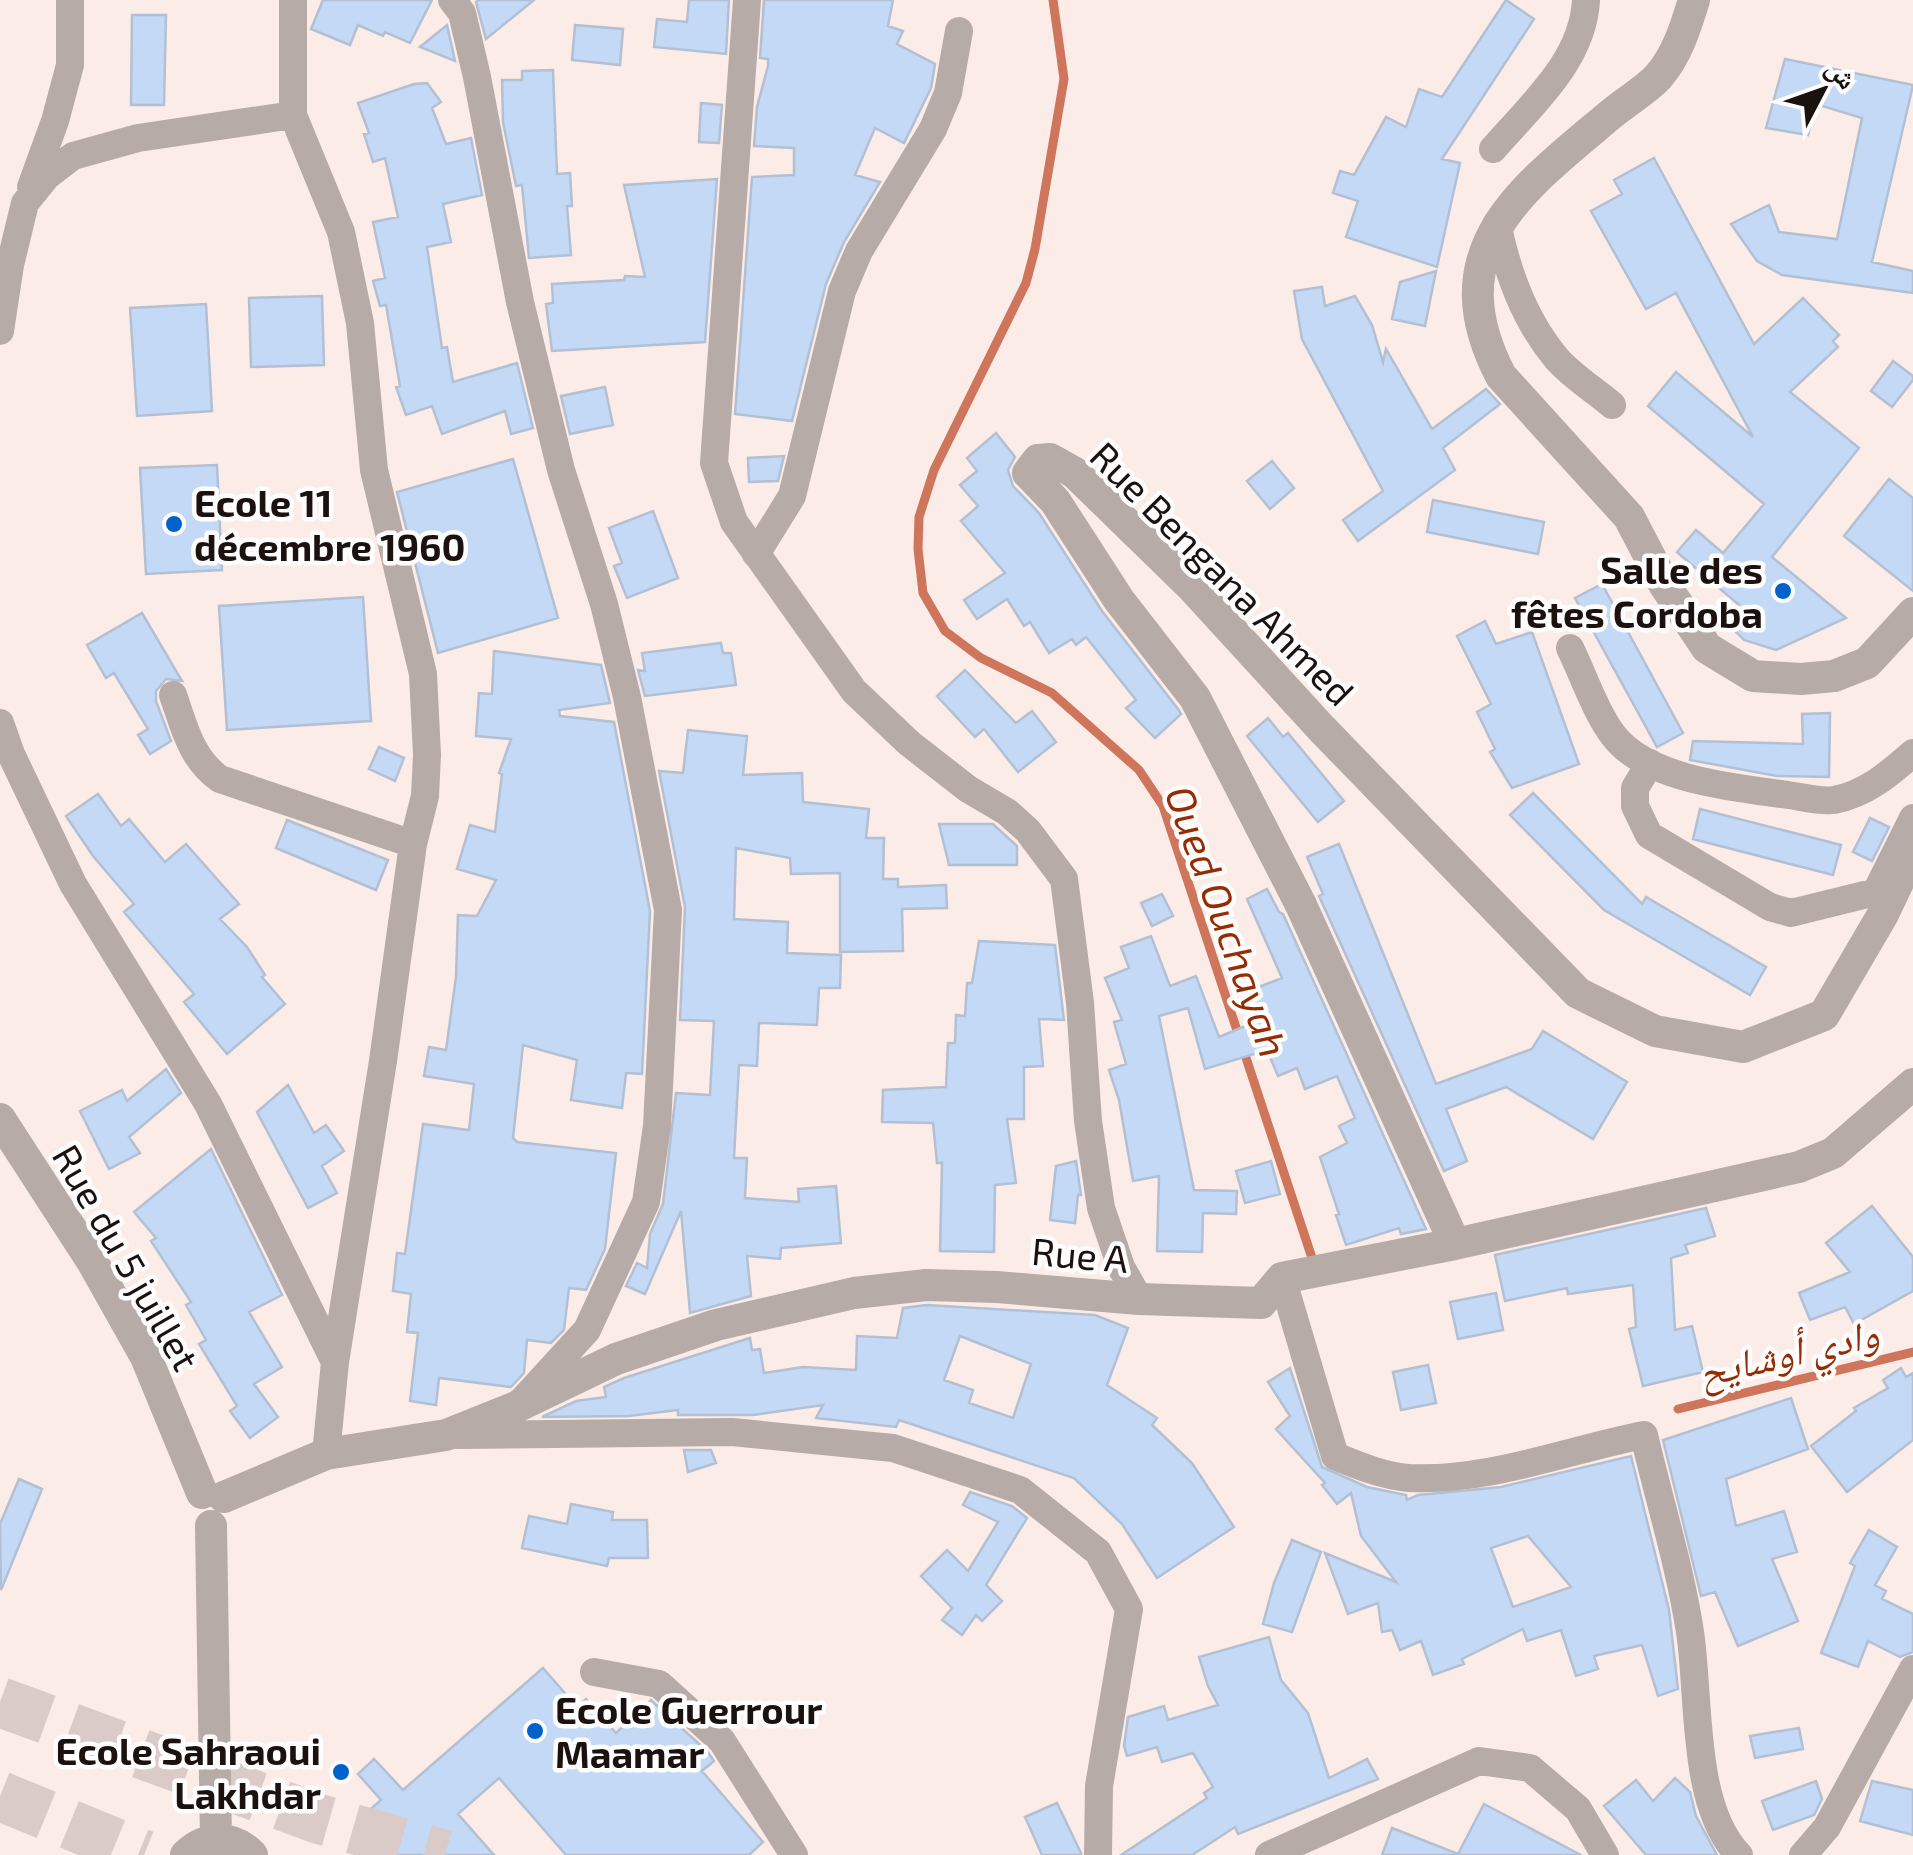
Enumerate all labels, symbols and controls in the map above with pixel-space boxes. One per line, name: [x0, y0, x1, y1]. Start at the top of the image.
north arrow: [1773, 40, 1873, 140]
text: ش: [1819, 51, 1865, 96]
street label: Rue Bengana Ahmed: [1082, 432, 1364, 714]
place label: Ecole 11 décembre 1960: [194, 479, 465, 569]
marker: Ecole 11 décembre 1960: [163, 513, 185, 535]
place label: Salle des fêtes Cordoba: [1511, 546, 1763, 636]
marker: Salle des fêtes Cordoba: [1772, 580, 1794, 602]
water label: Oued Ouchayah: [1156, 779, 1299, 1063]
street label: Rue du 5 juillet: [44, 1136, 210, 1378]
street label: Rue A: [1030, 1227, 1131, 1281]
water label: وادي أوشايح: [1693, 1307, 1885, 1405]
place label: Ecole Guerrour Maamar: [555, 1686, 822, 1776]
marker: Ecole Guerrour Maamar: [524, 1720, 546, 1742]
place label: Ecole Sahraoui Lakhdar: [56, 1727, 321, 1817]
marker: Ecole Sahraoui Lakhdar: [330, 1761, 352, 1783]

